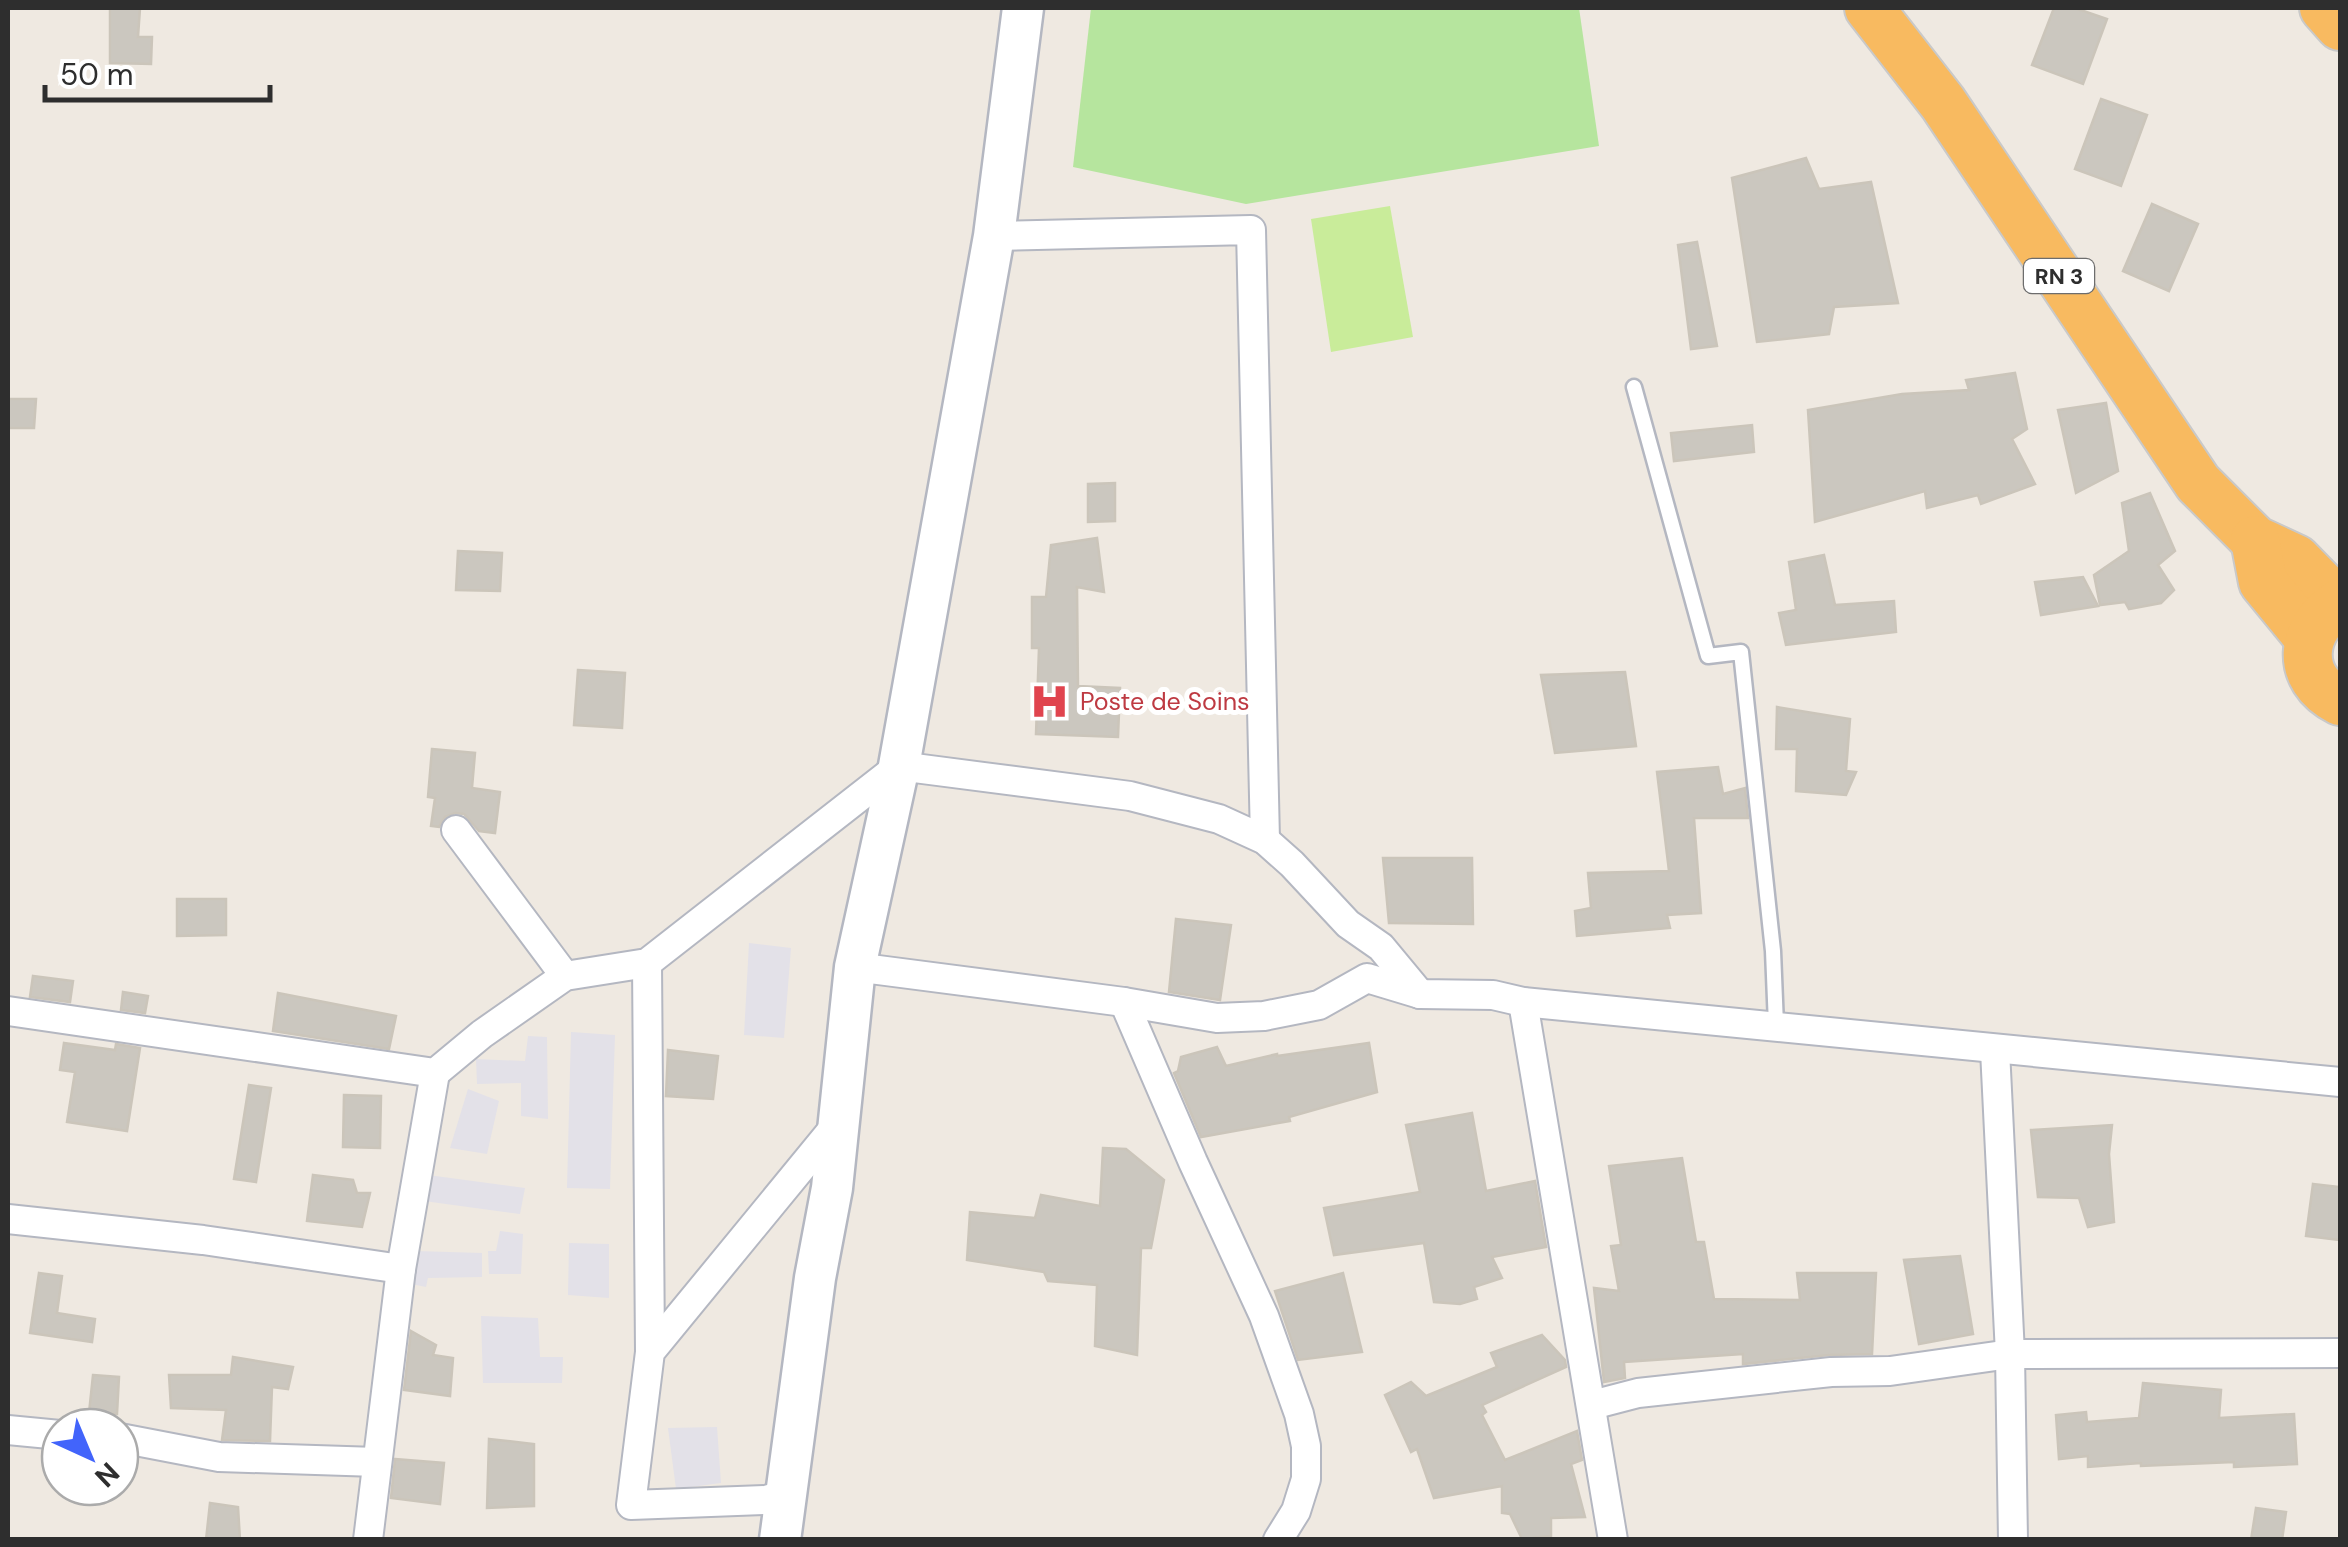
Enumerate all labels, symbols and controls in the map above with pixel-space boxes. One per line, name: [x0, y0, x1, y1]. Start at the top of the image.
scale bar: [45, 40, 270, 102]
text: 50 m: [60, 55, 134, 94]
road number: RN 3: [2024, 259, 2094, 293]
hospital icon: Poste de Soins: [1029, 680, 1071, 722]
place label: Poste de Soins: [1080, 685, 1250, 718]
north arrow: [40, 1407, 140, 1507]
text: N: [87, 1454, 127, 1495]

